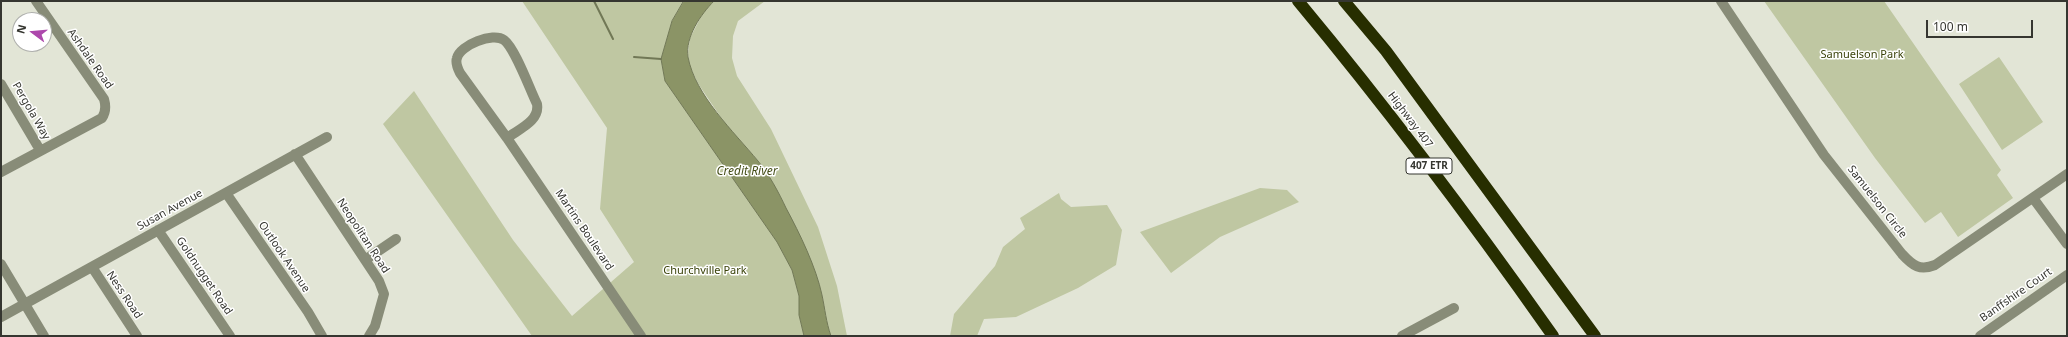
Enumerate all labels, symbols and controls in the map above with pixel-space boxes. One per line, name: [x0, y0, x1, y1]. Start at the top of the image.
north arrow: [12, 12, 52, 52]
scale bar: [1928, 12, 2035, 38]
text: 100 m: [1933, 18, 1968, 35]
text: N: [12, 22, 29, 35]
street label: Ashdale Road: [64, 26, 116, 92]
park label: Samuelson Park: [1820, 48, 1904, 62]
street label: Pergola Way: [9, 80, 53, 142]
street label: Highway 407: [1385, 89, 1435, 151]
road number: 407 ETR: [1406, 158, 1452, 174]
street label: Samuelson Circle: [1845, 163, 1909, 241]
water label: Credit River: [716, 165, 778, 179]
street label: Susan Avenue: [135, 187, 205, 233]
street label: Martins Boulevard: [552, 187, 616, 273]
street label: Neopolitan Road: [334, 196, 392, 276]
street label: Outlook Avenue: [255, 219, 313, 295]
street label: Goldnugget Road: [173, 235, 235, 317]
park label: Churchville Park: [663, 264, 747, 278]
street label: Banffshire Court: [1977, 265, 2055, 325]
street label: Ness Road: [103, 269, 145, 321]

